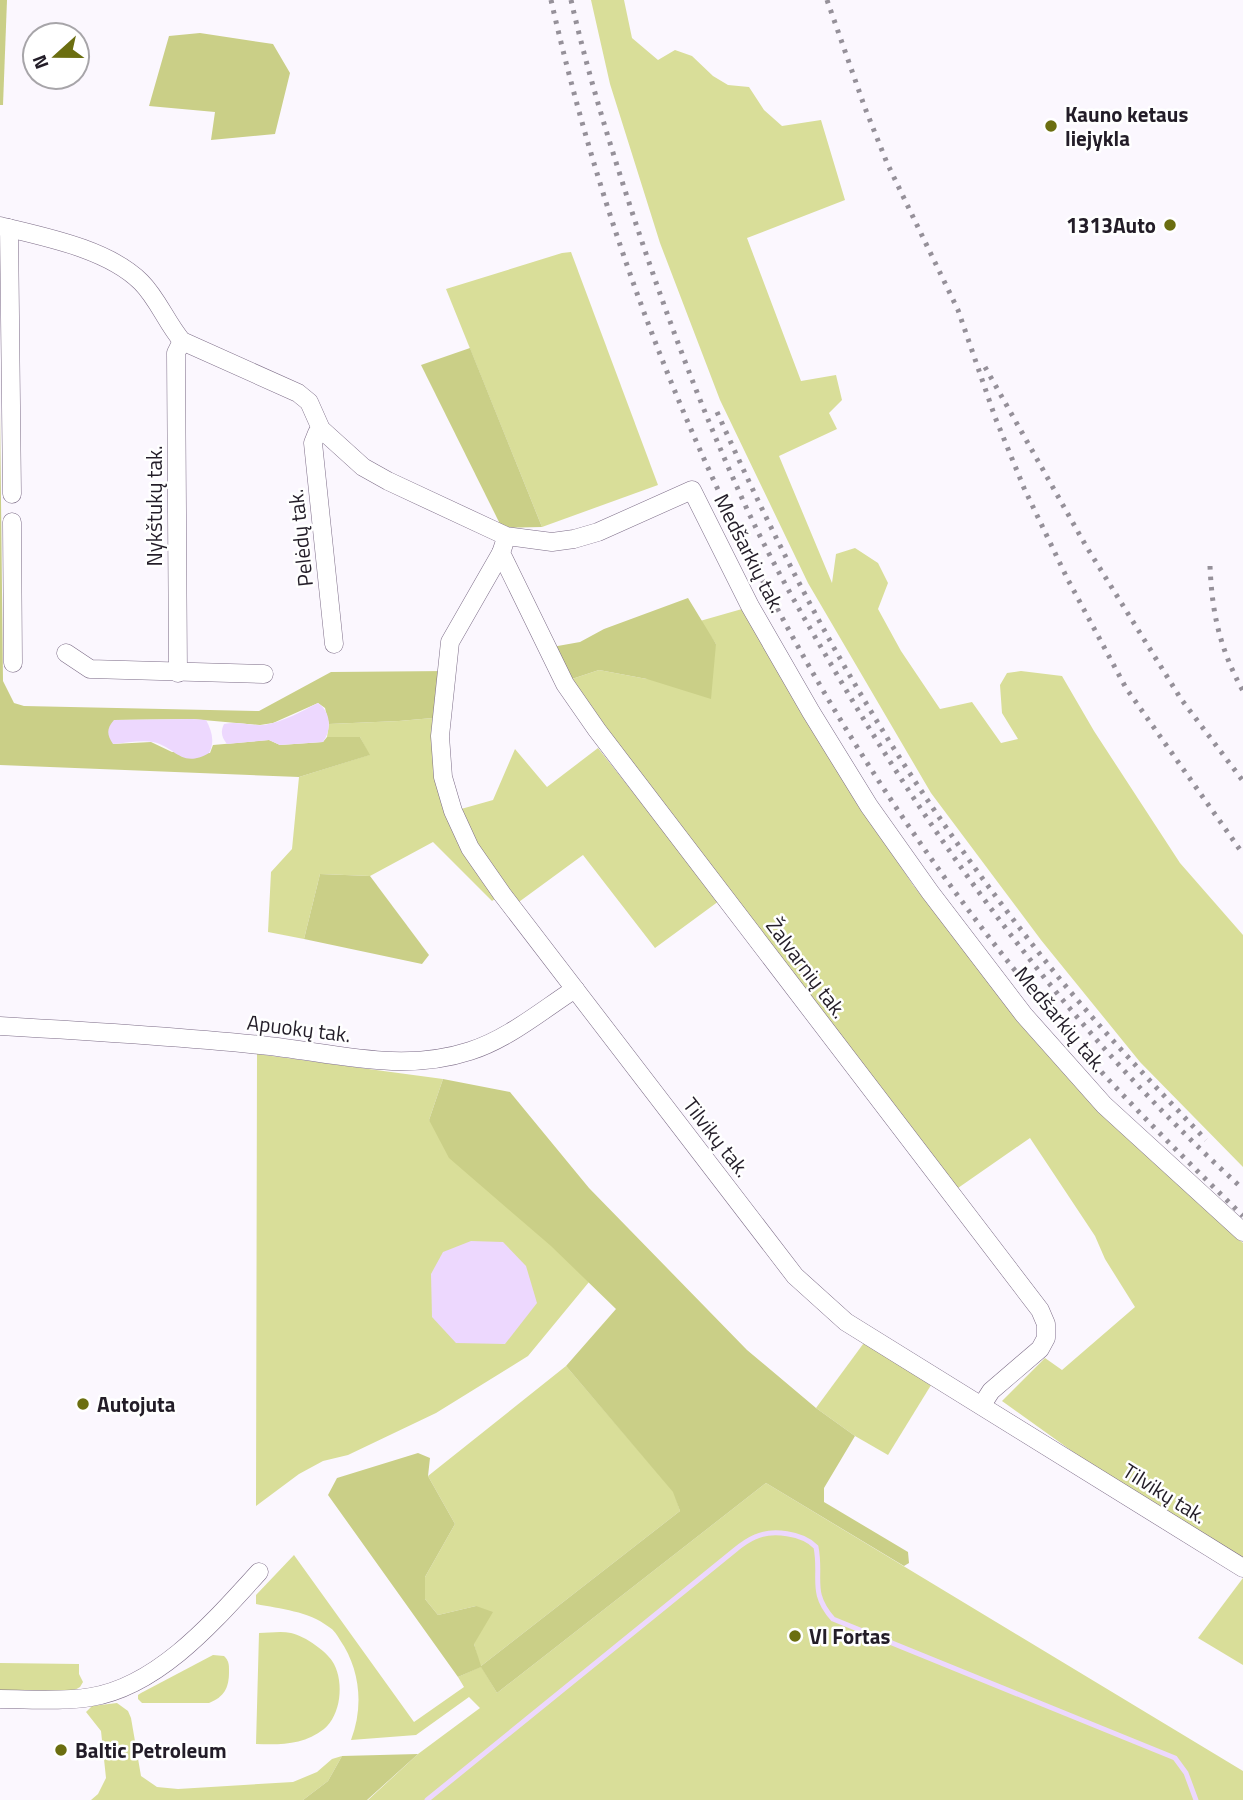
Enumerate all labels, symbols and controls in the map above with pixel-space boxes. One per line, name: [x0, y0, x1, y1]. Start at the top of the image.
north arrow: [21, 21, 91, 91]
text: N: [24, 51, 56, 74]
place label: Kauno ketaus liejykla: [1065, 98, 1188, 154]
marker: Kauno ketaus liejykla: [1043, 118, 1059, 134]
place label: 1313Auto: [1066, 209, 1156, 241]
marker: 1313Auto: [1162, 217, 1178, 233]
street label: Nykštukų tak.: [138, 445, 170, 567]
street label: Pelėdų tak.: [279, 488, 321, 588]
street label: Medšarkių tak.: [706, 488, 794, 618]
street label: Žalvarnių tak.: [759, 911, 855, 1025]
street label: Medšarkių tak.: [1007, 959, 1115, 1079]
street label: Apuokų tak.: [245, 1006, 353, 1050]
street label: Tilvikų tak.: [676, 1090, 758, 1184]
place label: Autojuta: [97, 1388, 176, 1420]
marker: Autojuta: [75, 1396, 91, 1412]
street label: Tilvikų tak.: [1117, 1455, 1213, 1531]
place label: VI Fortas: [809, 1620, 890, 1652]
marker: VI Fortas: [787, 1628, 803, 1644]
place label: Baltic Petroleum: [75, 1734, 227, 1766]
marker: Baltic Petroleum: [53, 1742, 69, 1758]

